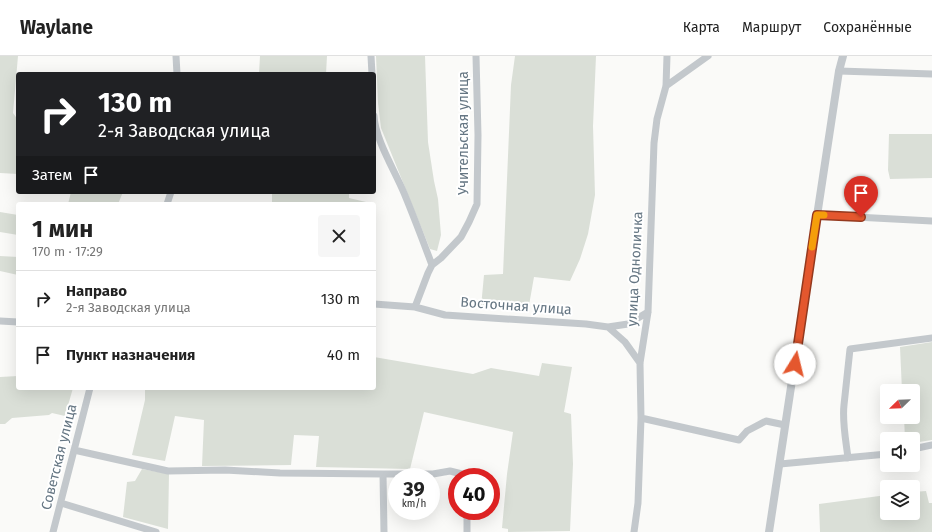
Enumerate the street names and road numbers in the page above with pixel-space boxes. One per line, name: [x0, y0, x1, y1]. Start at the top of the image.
street label: Учительская улица: [455, 71, 472, 195]
street label: улица Одноличка: [623, 211, 647, 327]
street label: Восточная улица: [460, 294, 572, 318]
street label: Советская улица: [38, 402, 80, 512]

